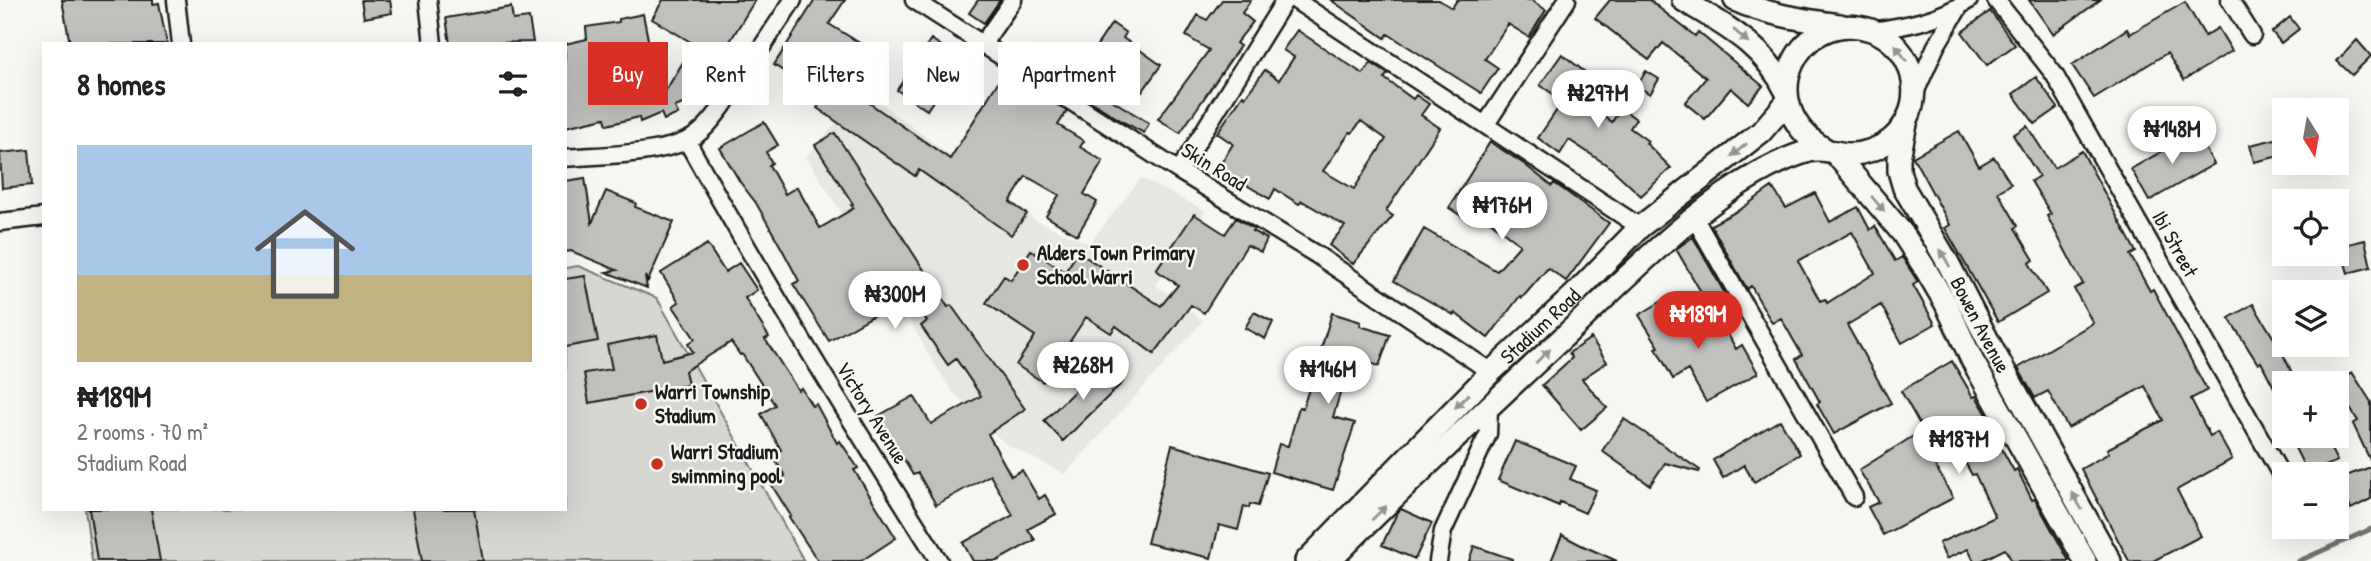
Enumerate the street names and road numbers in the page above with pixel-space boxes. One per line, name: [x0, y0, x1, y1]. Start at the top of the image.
street label: Skin Road: [1176, 135, 1252, 198]
street label: Ibi Street: [2145, 205, 2206, 283]
street label: Bowen Avenue: [1943, 271, 2018, 378]
street label: Stadium Road: [1494, 281, 1587, 370]
street label: Victory Avenue: [830, 356, 915, 469]

